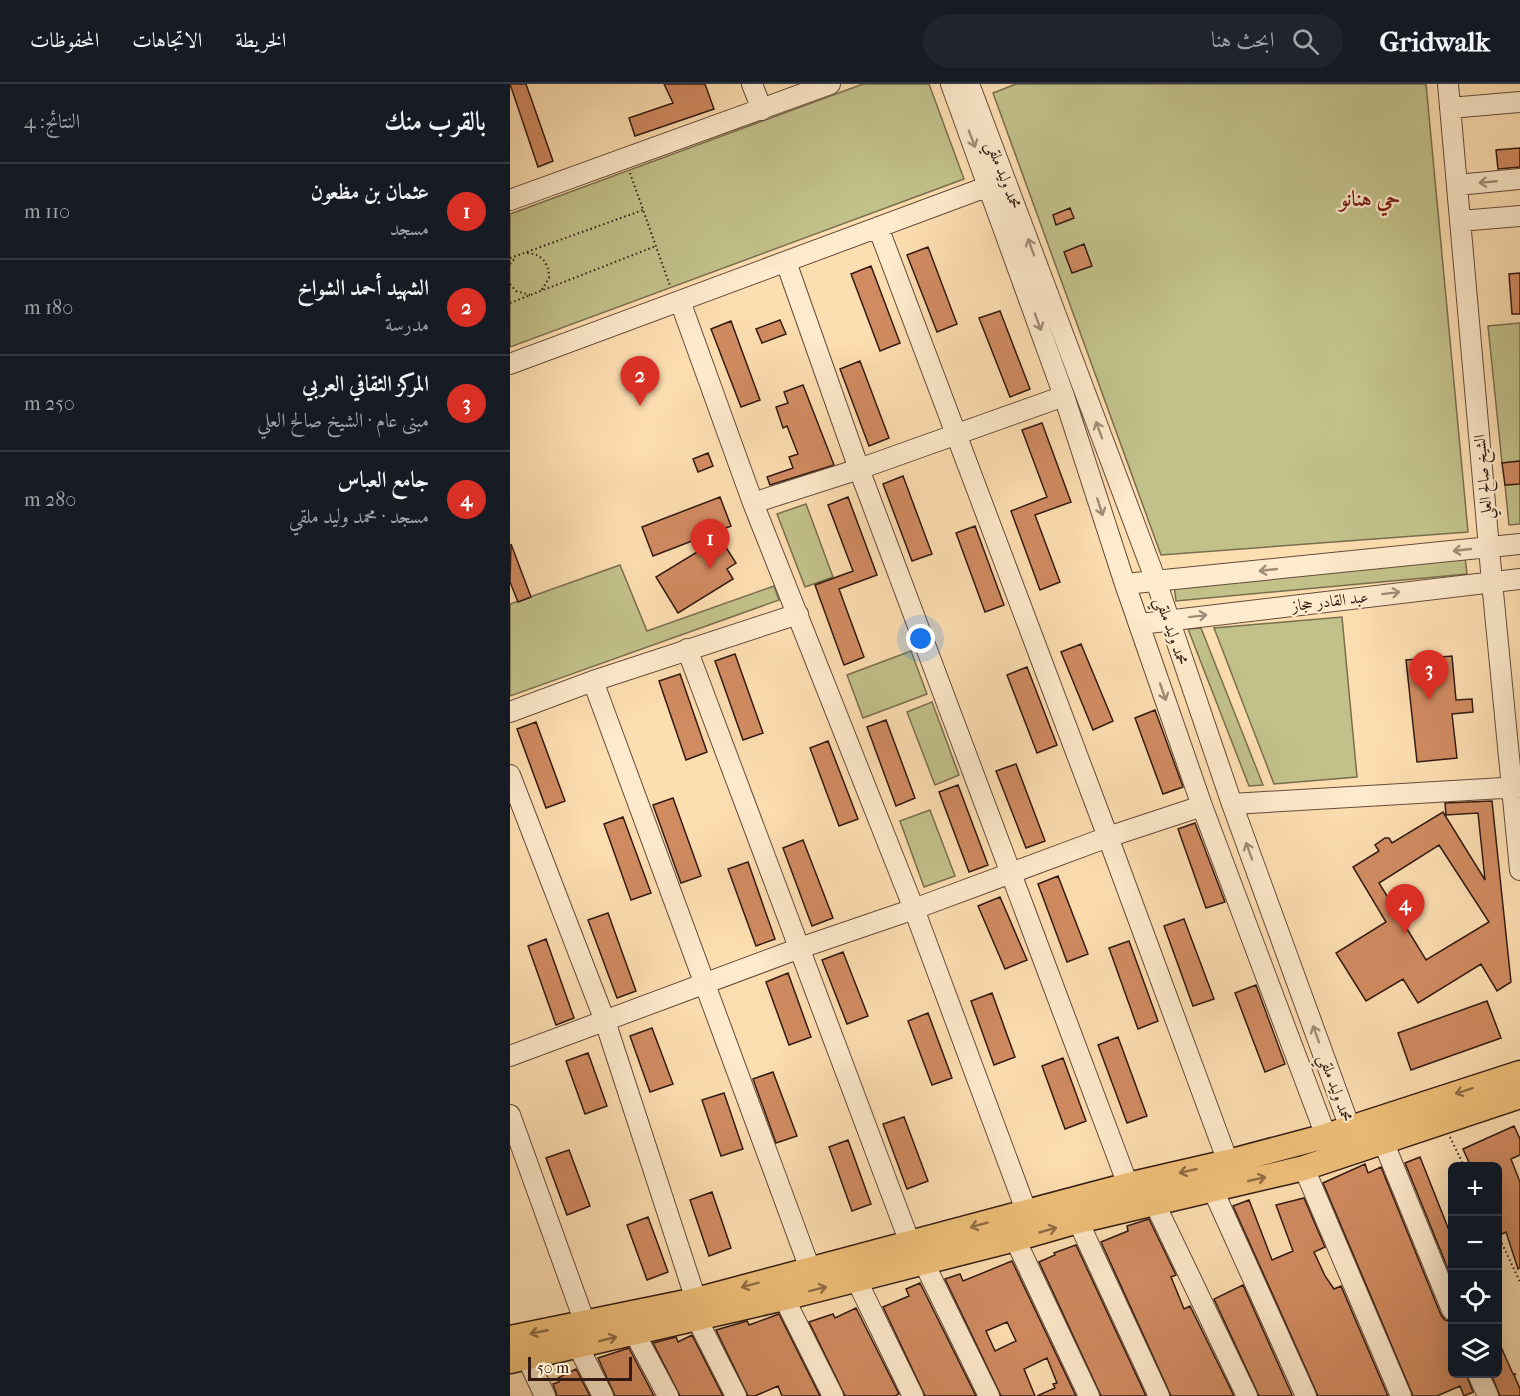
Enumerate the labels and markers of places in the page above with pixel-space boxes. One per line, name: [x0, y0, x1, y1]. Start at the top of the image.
pin: 2: [620, 356, 660, 406]
pin: 1: [690, 520, 730, 569]
pin: 3: [1410, 650, 1448, 700]
pin: 4: [1386, 884, 1424, 934]

